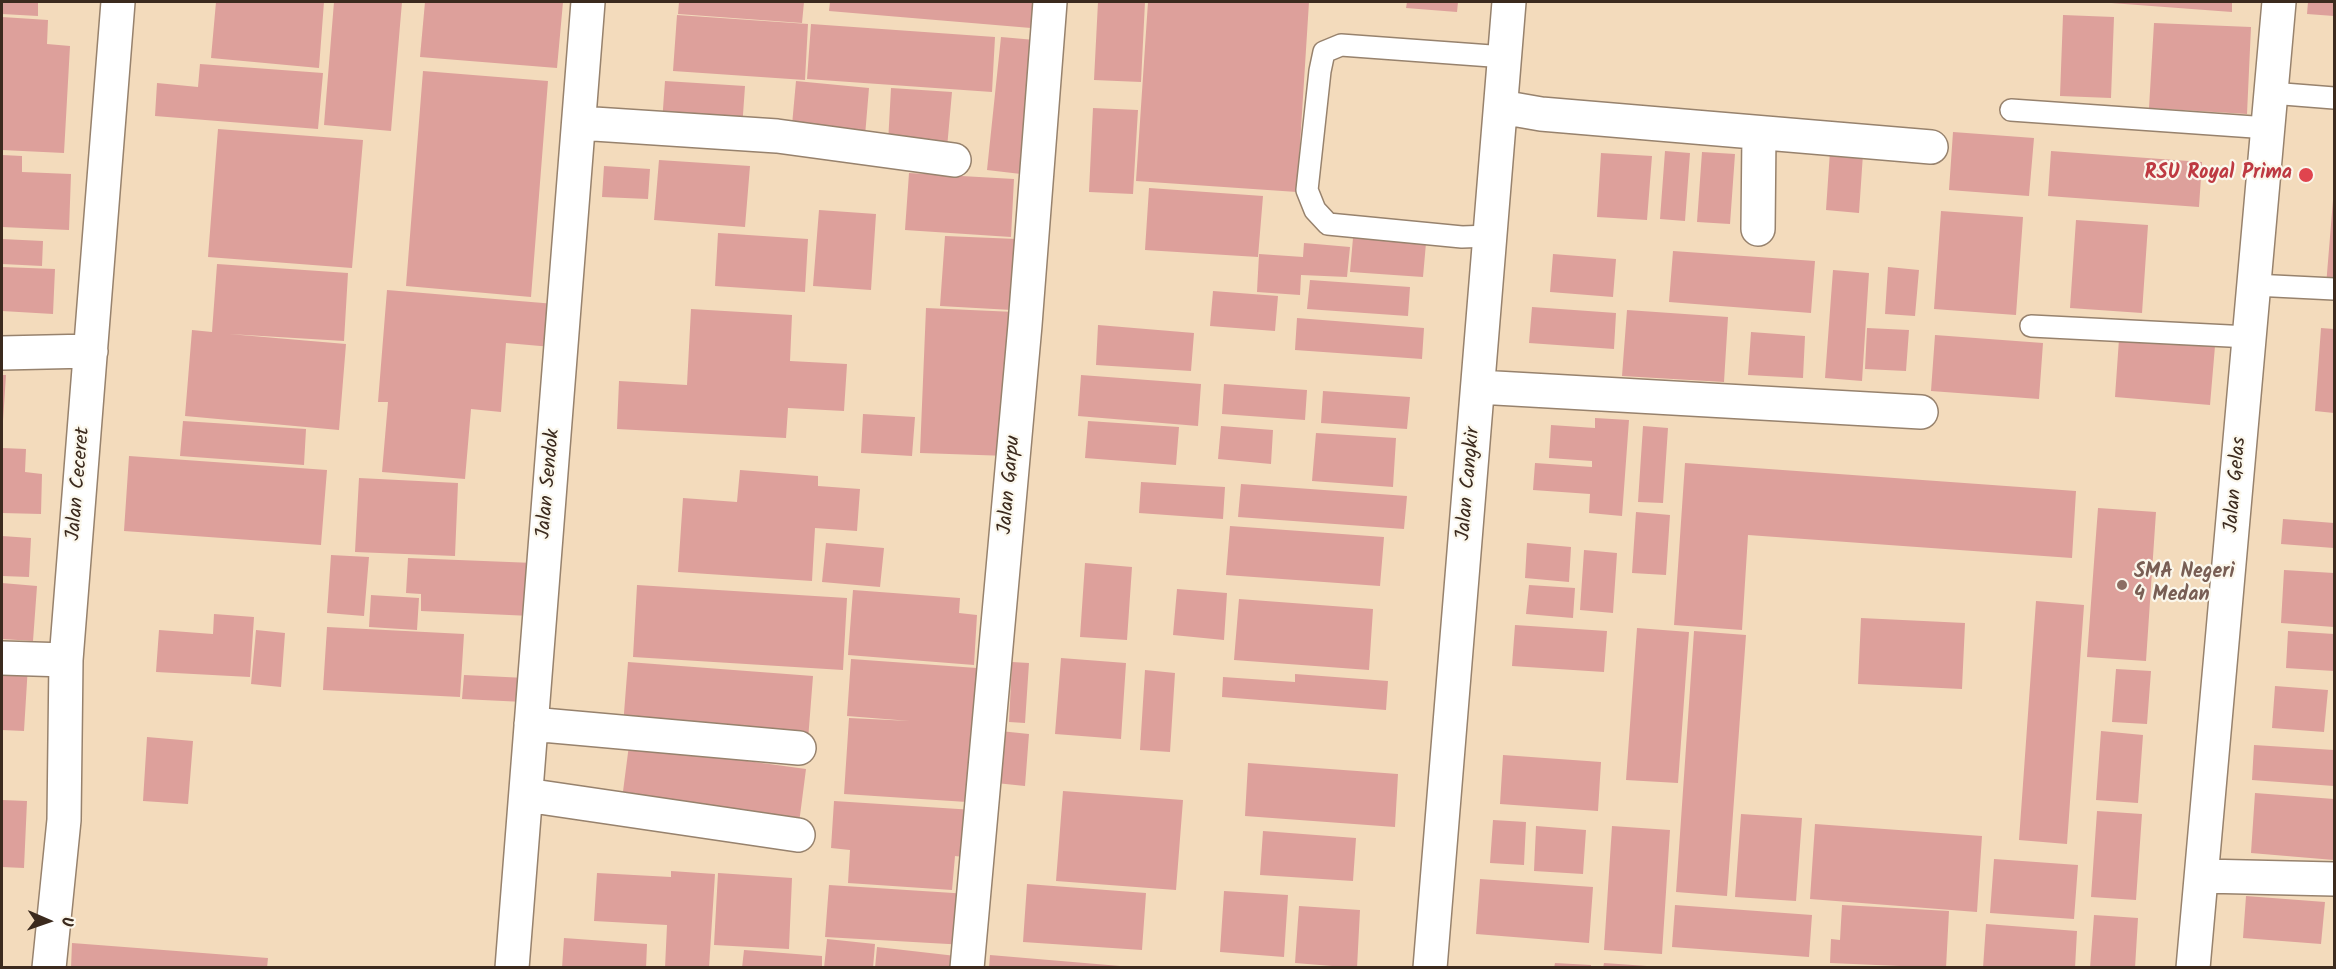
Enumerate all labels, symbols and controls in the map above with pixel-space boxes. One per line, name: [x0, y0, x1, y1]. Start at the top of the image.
place label: RSU Royal Prima: [2145, 163, 2292, 187]
marker: RSU Royal Prima: [2297, 166, 2315, 184]
street label: Jalan Ceceret: [63, 426, 97, 542]
street label: Jalan Cangkir: [1453, 426, 1487, 542]
street label: Jalan Sendok: [533, 428, 567, 540]
street label: Jalan Garpu: [995, 435, 1027, 535]
street label: Jalan Gelas: [2221, 436, 2253, 534]
place label: SMA Negeri 4 Medan: [2134, 562, 2235, 609]
marker: SMA Negeri 4 Medan: [2115, 578, 2129, 592]
north arrow: [18, 891, 78, 951]
text: U: [54, 916, 79, 927]

